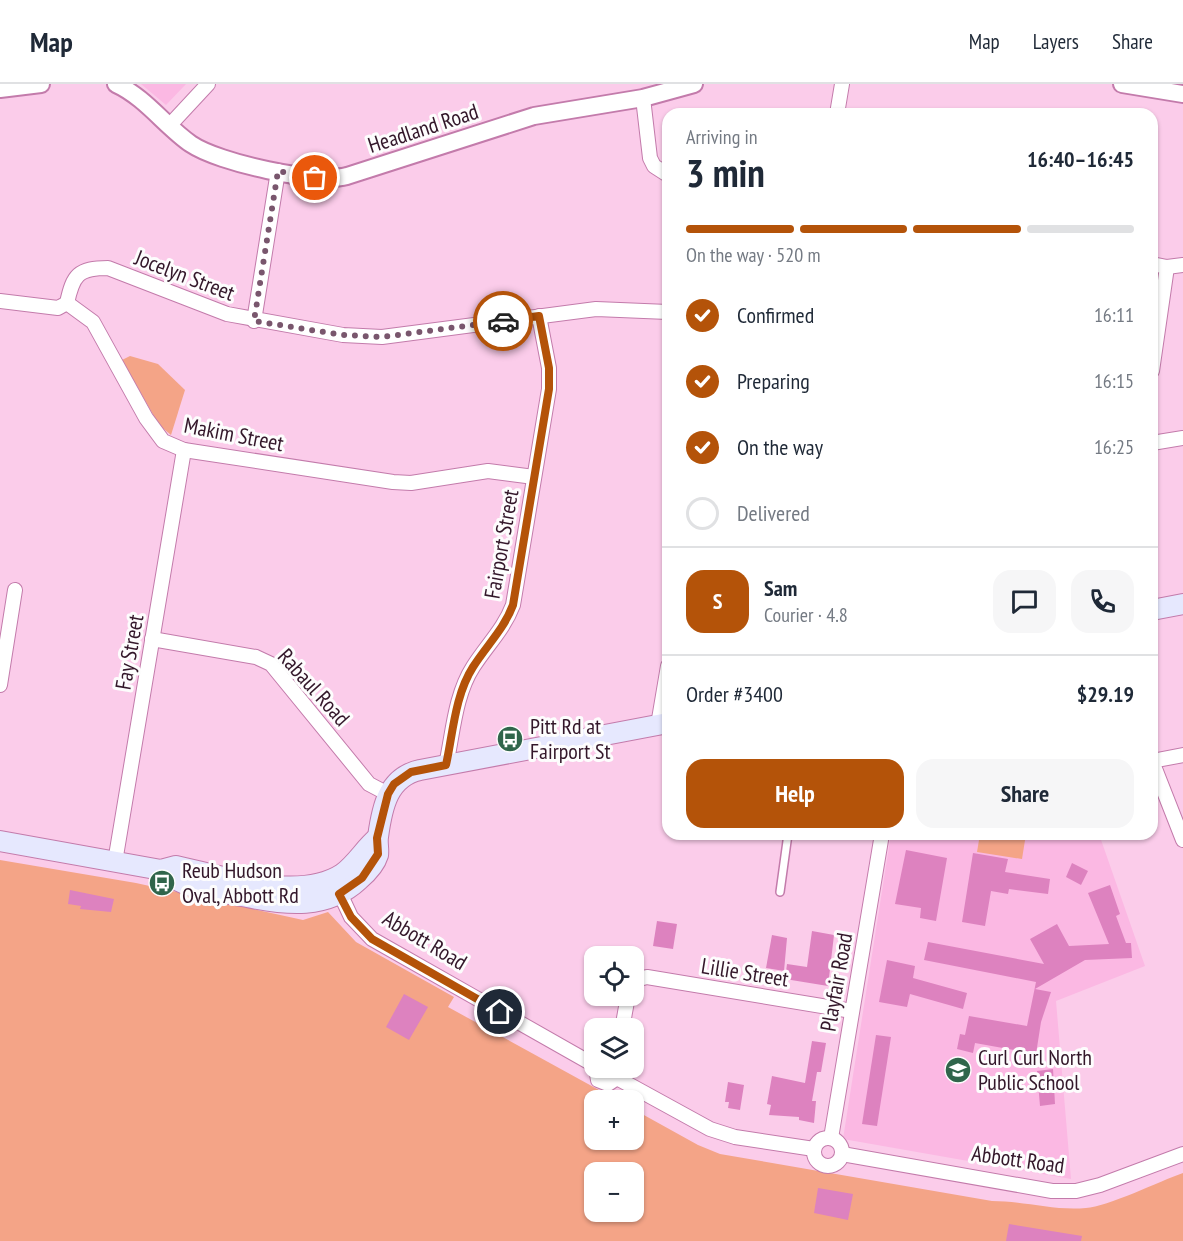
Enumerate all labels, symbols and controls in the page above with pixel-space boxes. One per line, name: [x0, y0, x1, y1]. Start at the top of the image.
text: Map: [30, 23, 73, 60]
text: Map: [969, 28, 1000, 55]
text: Layers: [1033, 28, 1079, 55]
text: Share: [1112, 28, 1153, 55]
street label: Headland Road: [364, 97, 482, 159]
text: Arriving in: [686, 124, 758, 150]
text: 16:40–16:45: [1027, 145, 1134, 173]
text: 3 min: [686, 147, 765, 198]
pin: [289, 152, 340, 203]
icon: bag: [298, 161, 331, 194]
text: On the way · 520 m: [686, 242, 821, 268]
street label: Jocelyn Street: [130, 243, 239, 307]
courier: [473, 291, 533, 351]
icon: check: [686, 299, 719, 332]
text: Confirmed: [737, 301, 814, 329]
text: 16:11: [1094, 302, 1134, 328]
icon: car: [487, 305, 520, 338]
icon: check: [686, 365, 719, 398]
text: Preparing: [737, 367, 810, 395]
text: 16:15: [1094, 368, 1134, 394]
street label: Makim Street: [182, 411, 286, 457]
icon: check: [686, 431, 719, 464]
text: On the way: [737, 433, 823, 461]
text: 16:25: [1094, 434, 1134, 460]
street label: Fairport Street: [478, 487, 524, 601]
text: Delivered: [737, 499, 810, 527]
button: chat: [993, 570, 1056, 633]
button: phone: [1071, 570, 1134, 633]
text: Sam: [764, 574, 797, 602]
text: S: [713, 587, 722, 615]
text: Courier · 4.8: [764, 602, 848, 628]
street label: Fay Street: [109, 612, 149, 692]
street label: Rabaul Road: [272, 642, 356, 732]
text: Order #3400: [686, 680, 783, 708]
text: $29.19: [1077, 680, 1134, 708]
place label: Pitt Rd at Fairport St: [530, 712, 611, 765]
bus stop icon: Pitt Rd at Fairport St: [495, 724, 525, 754]
button: Help: [686, 759, 904, 828]
button: Share: [916, 759, 1134, 828]
place label: Reub Hudson Oval, Abbott Rd: [182, 856, 299, 909]
bus stop icon: Reub Hudson Oval, Abbott Rd: [147, 868, 177, 898]
street label: Abbott Road: [378, 904, 472, 976]
street label: Playfair Road: [814, 931, 858, 1033]
map controls: [584, 946, 644, 1222]
button: locate: [584, 946, 644, 1006]
street label: Lillie Street: [699, 951, 791, 993]
pin: [474, 986, 525, 1037]
icon: home: [483, 995, 516, 1028]
button: layers: [584, 1018, 644, 1078]
place label: Curl Curl North Public School: [978, 1043, 1092, 1096]
school or university icon: Curl Curl North Public School: [943, 1055, 973, 1085]
button: +: [584, 1090, 644, 1150]
street label: Abbott Road: [970, 1139, 1066, 1179]
button: −: [584, 1162, 644, 1222]

